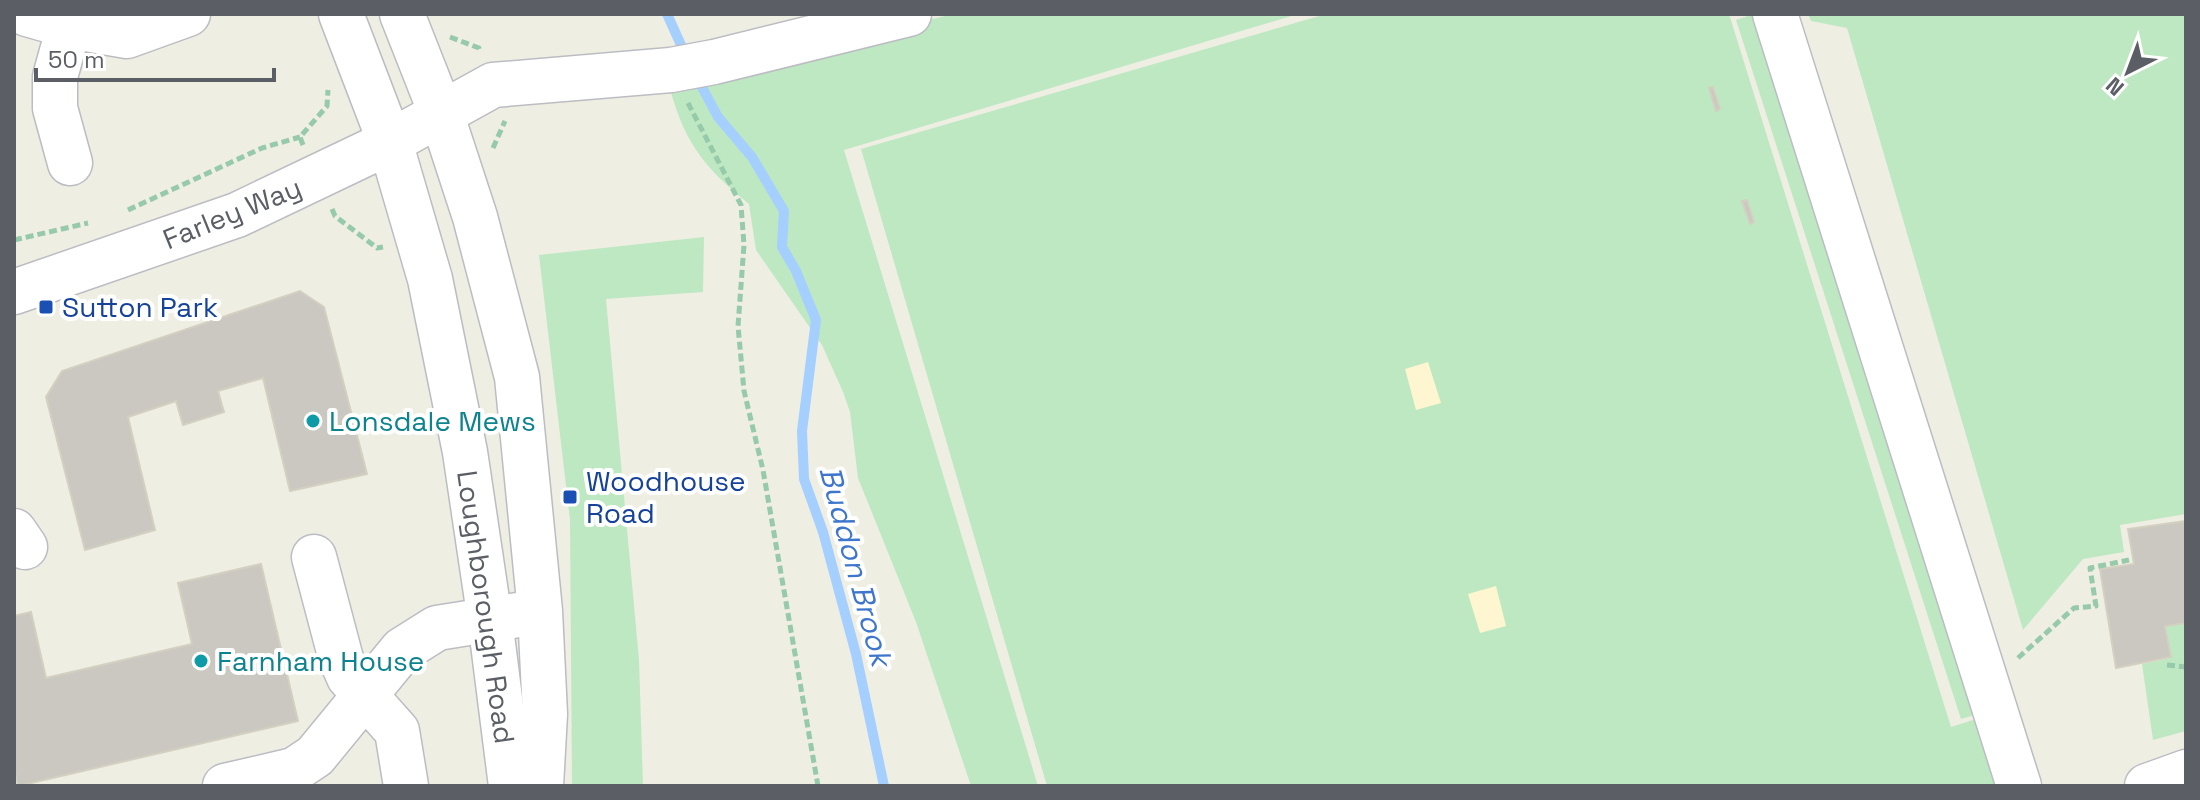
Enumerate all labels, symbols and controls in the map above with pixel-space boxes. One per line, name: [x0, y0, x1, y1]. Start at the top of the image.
scale bar: [36, 32, 274, 82]
north arrow: [2088, 32, 2168, 112]
text: 50 m: [48, 44, 105, 75]
text: N: [2100, 72, 2129, 102]
street label: Farley Way: [157, 169, 307, 257]
place label: Sutton Park: [62, 289, 218, 325]
marker: Sutton Park: [37, 298, 55, 316]
place label: Lonsdale Mews: [329, 403, 536, 439]
marker: Lonsdale Mews: [304, 412, 322, 430]
water label: Buddon Brook: [811, 462, 902, 673]
place label: Woodhouse Road: [586, 463, 746, 531]
street label: Loughborough Road: [449, 468, 523, 746]
marker: Woodhouse Road: [561, 488, 579, 506]
place label: Farnham House: [217, 643, 424, 679]
marker: Farnham House: [192, 652, 210, 670]

